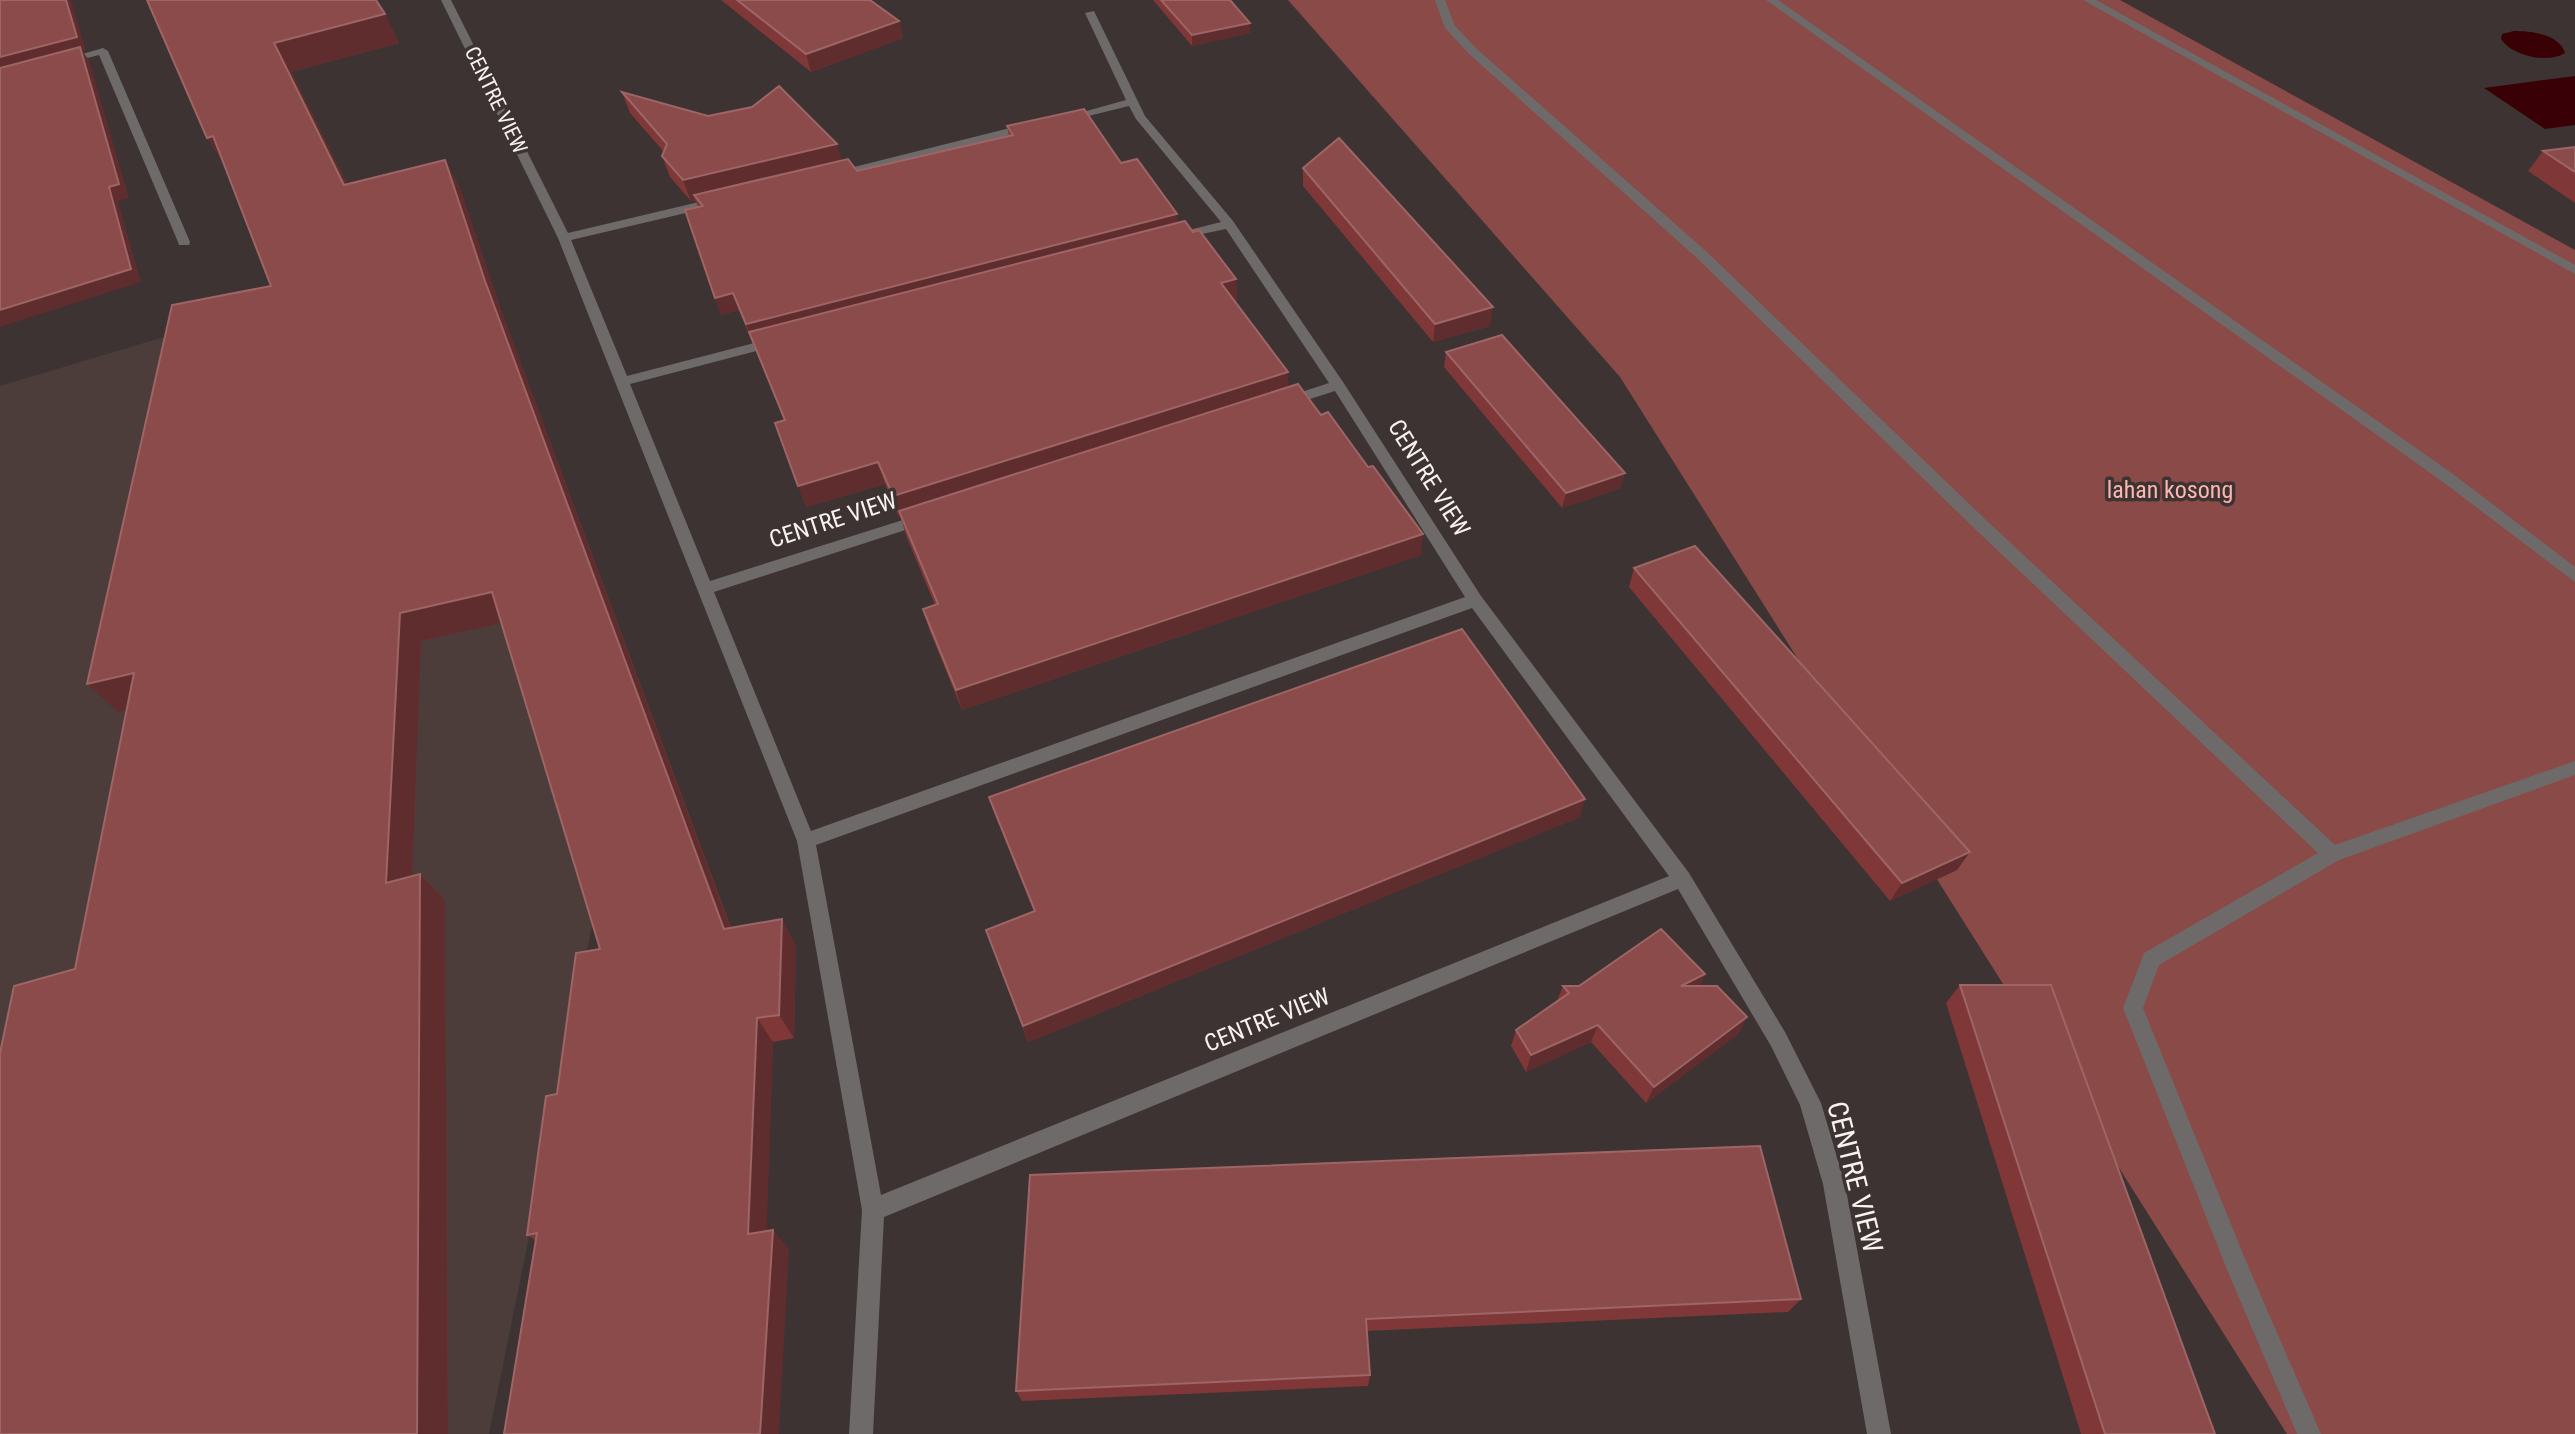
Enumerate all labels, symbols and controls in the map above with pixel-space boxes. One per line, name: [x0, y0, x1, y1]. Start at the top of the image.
street label: CENTRE VIEW: [460, 43, 532, 157]
street label: CENTRE VIEW: [1382, 414, 1476, 542]
park label: lahan kosong: [2107, 476, 2233, 504]
street label: CENTRE VIEW: [766, 486, 900, 554]
street label: CENTRE VIEW: [1200, 982, 1334, 1058]
street label: CENTRE VIEW: [1820, 1098, 1890, 1256]

